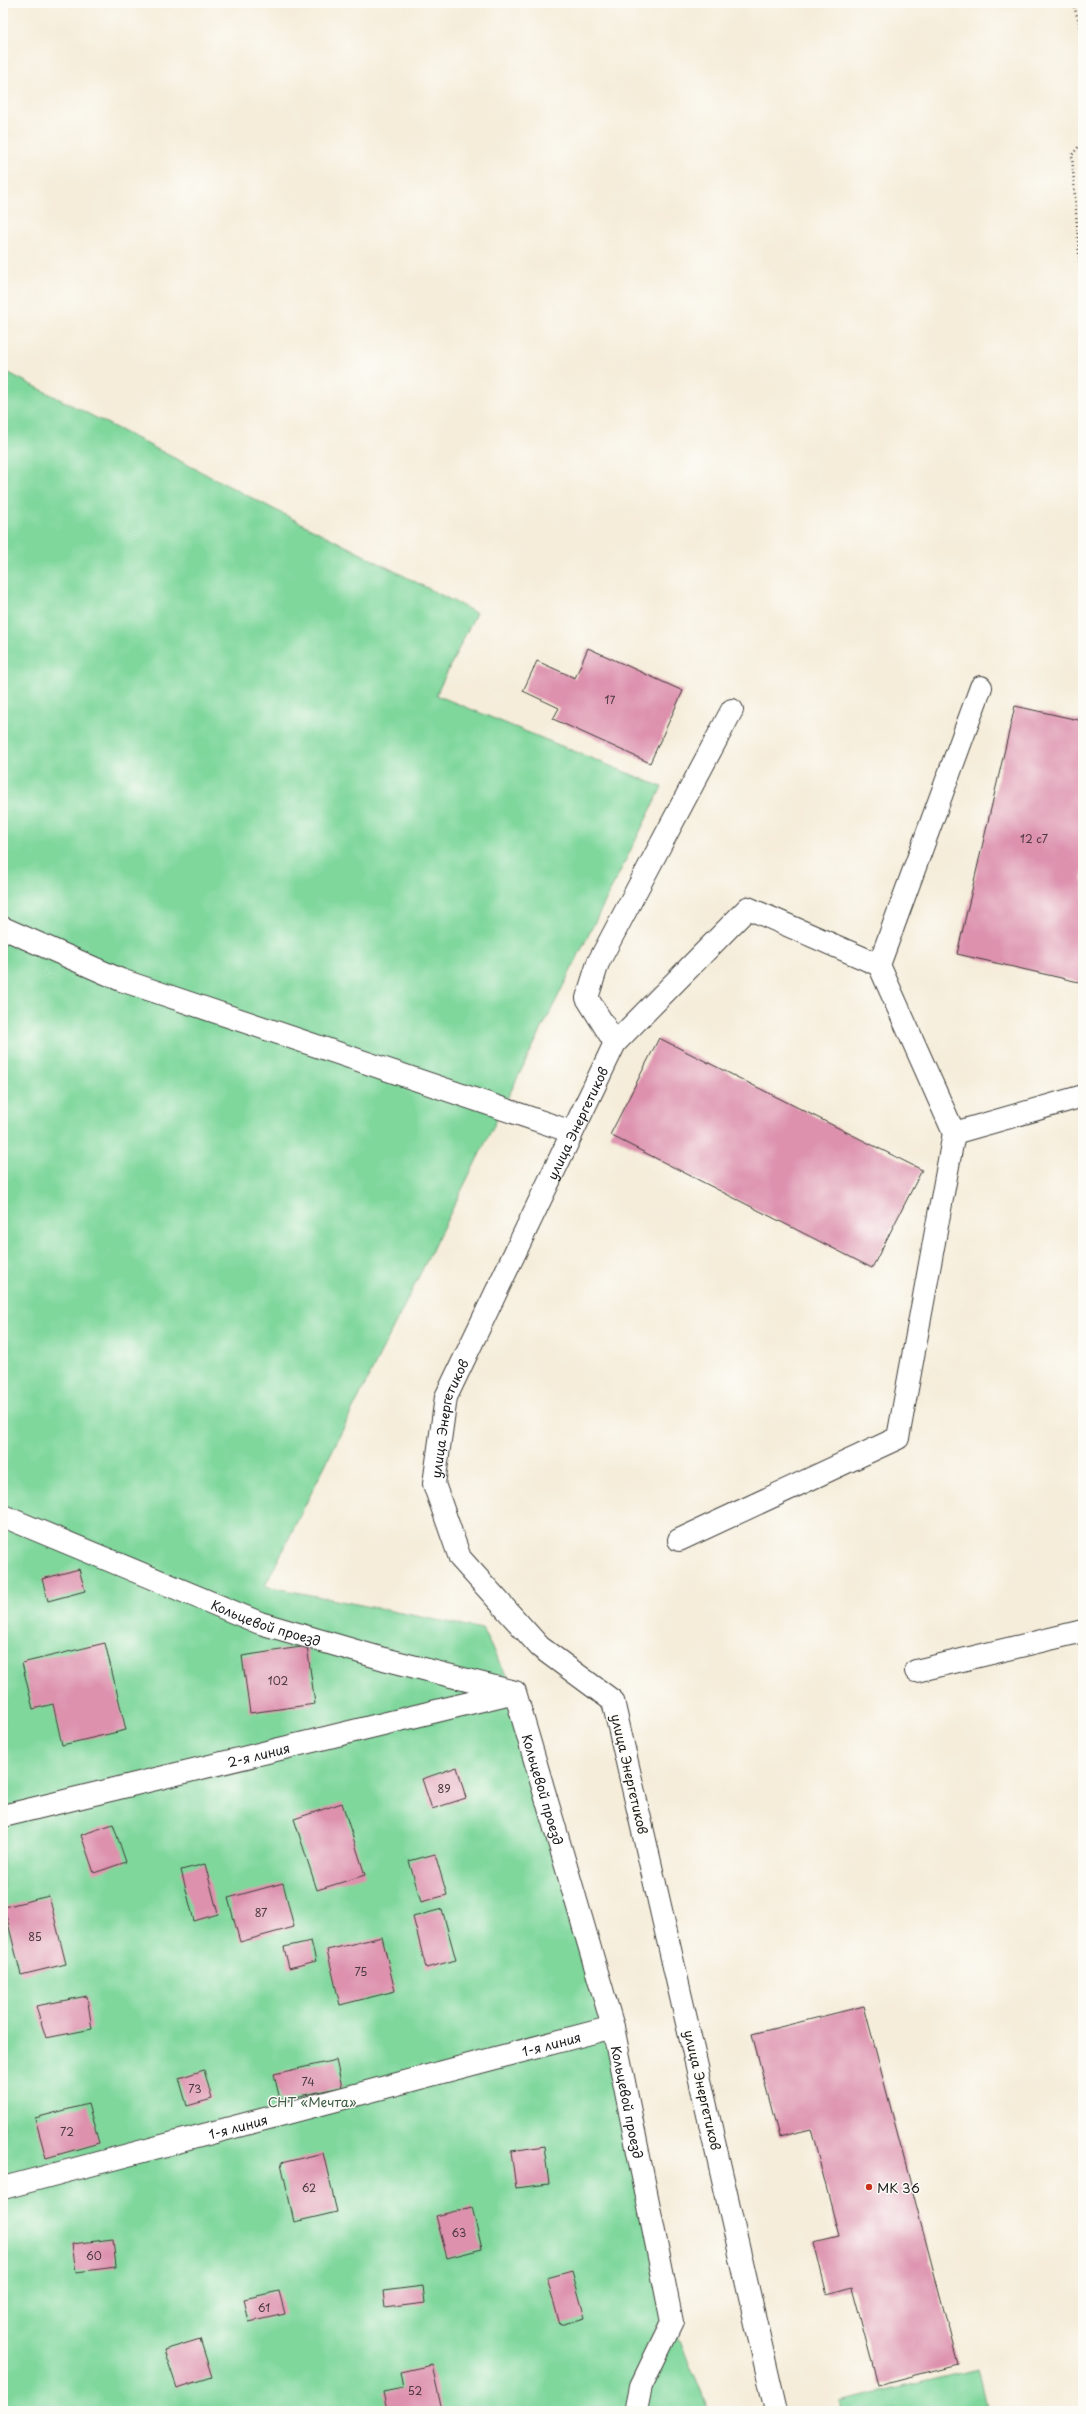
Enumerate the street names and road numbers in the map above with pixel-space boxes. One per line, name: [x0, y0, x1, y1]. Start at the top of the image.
street label: улица Энергетиков: [542, 1063, 612, 1182]
street label: улица Энергетиков: [425, 1356, 472, 1479]
street label: Кольцевой проезд: [208, 1594, 323, 1650]
street label: улица Энергетиков: [607, 1712, 653, 1836]
street label: Кольцевой проезд: [518, 1732, 569, 1847]
street label: 2-я линия: [225, 1737, 292, 1771]
street label: 1-я линия: [520, 2026, 583, 2060]
street label: улица Энергетиков: [680, 2028, 726, 2152]
street label: Кольцевой проезд: [607, 2044, 649, 2160]
street label: 1-я линия: [206, 2109, 270, 2143]

